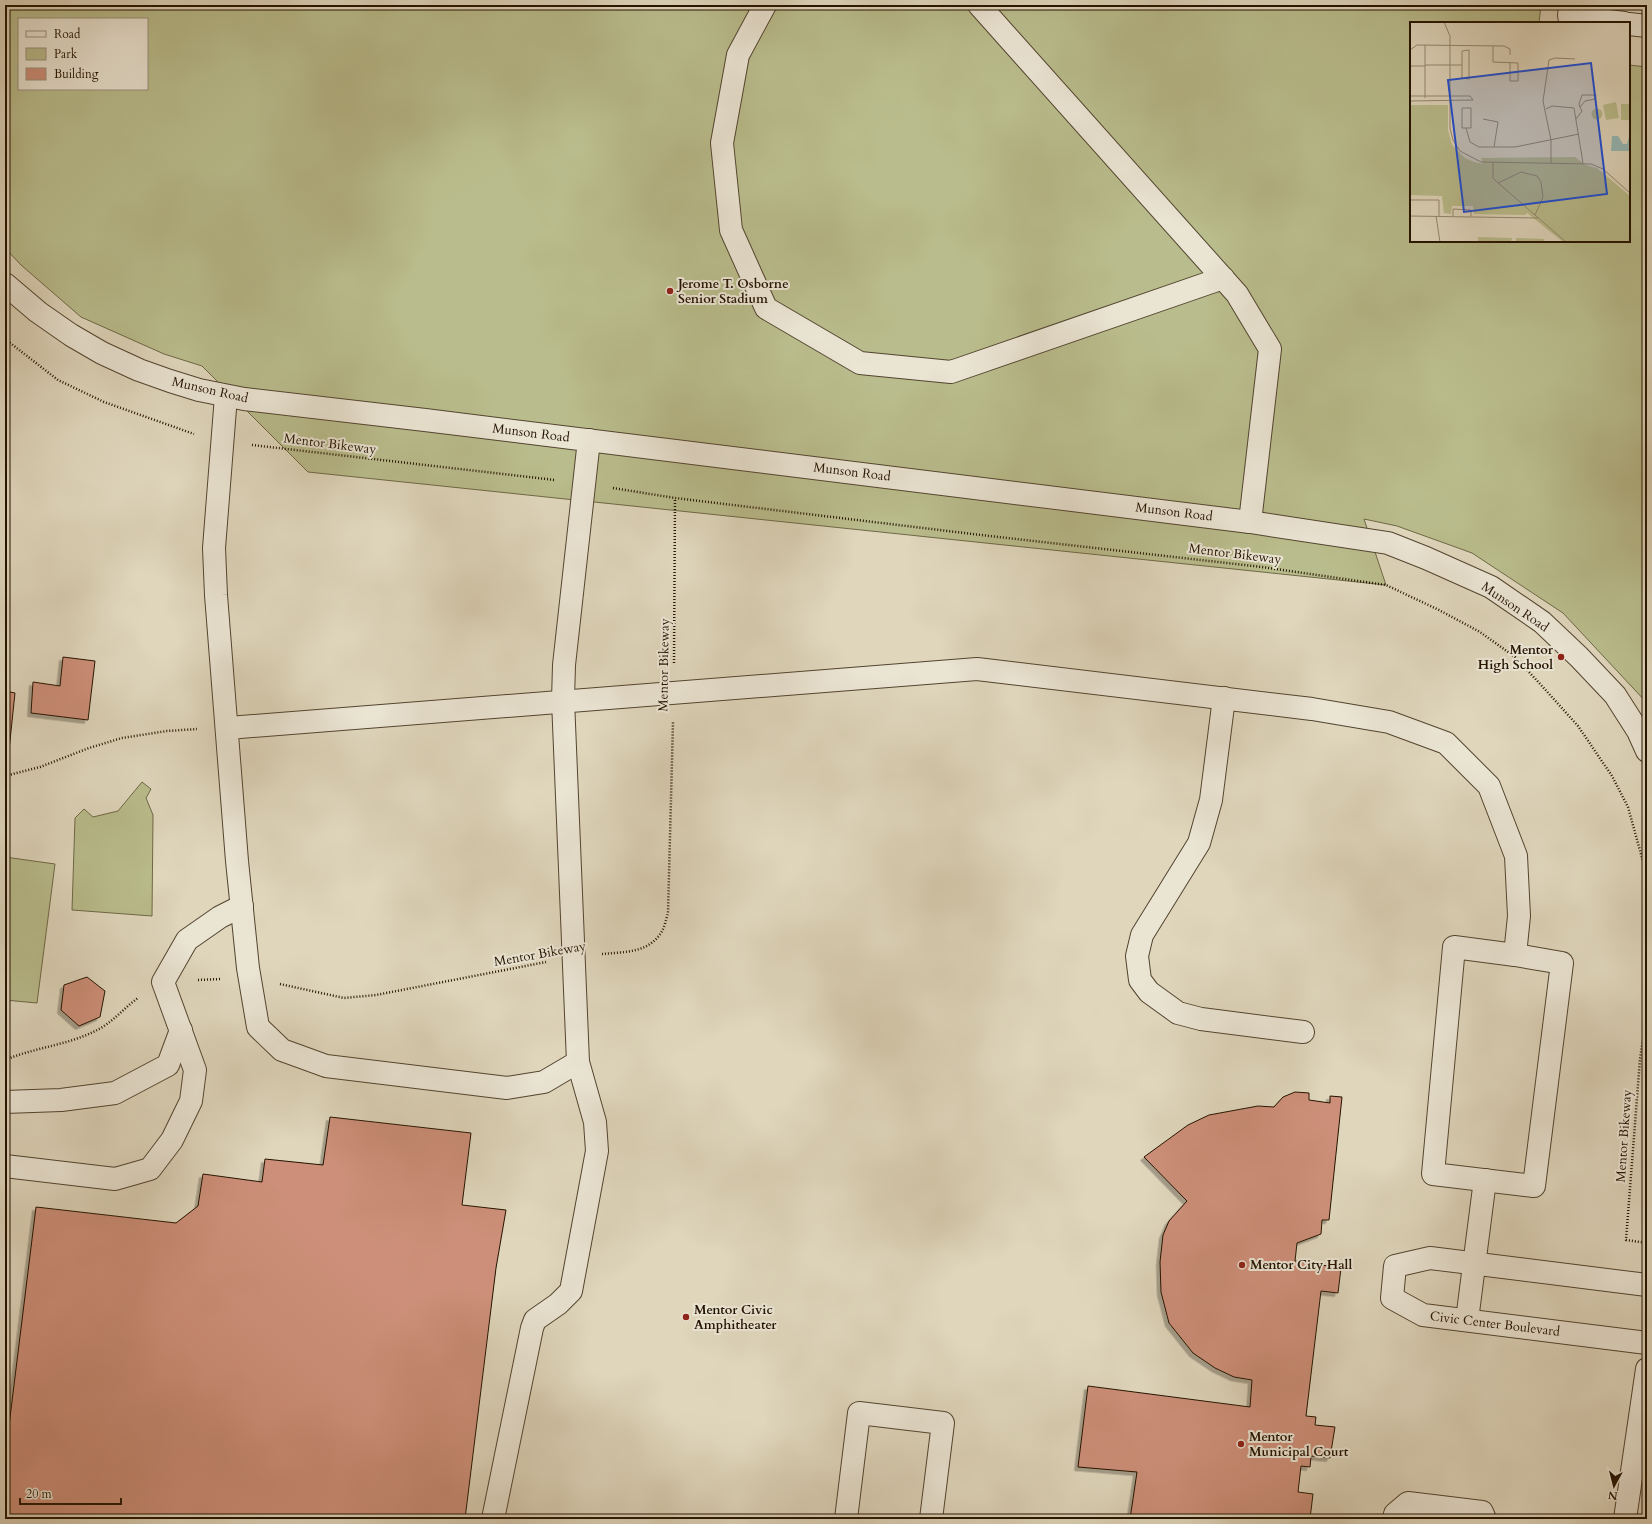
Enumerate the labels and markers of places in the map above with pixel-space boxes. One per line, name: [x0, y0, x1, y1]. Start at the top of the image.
place label: Jerome T. Osborne Senior Stadium: [676, 275, 789, 308]
marker: Jerome T. Osborne Senior Stadium: [665, 286, 675, 296]
place label: Mentor High School: [1478, 641, 1554, 674]
marker: Mentor High School: [1556, 652, 1566, 662]
place label: Mentor City Hall: [1250, 1256, 1352, 1274]
marker: Mentor City Hall: [1237, 1260, 1247, 1270]
place label: Mentor Civic Amphitheater: [694, 1301, 777, 1334]
marker: Mentor Civic Amphitheater: [681, 1312, 691, 1322]
place label: Mentor Municipal Court: [1249, 1428, 1349, 1461]
marker: Mentor Municipal Court: [1236, 1439, 1246, 1449]

